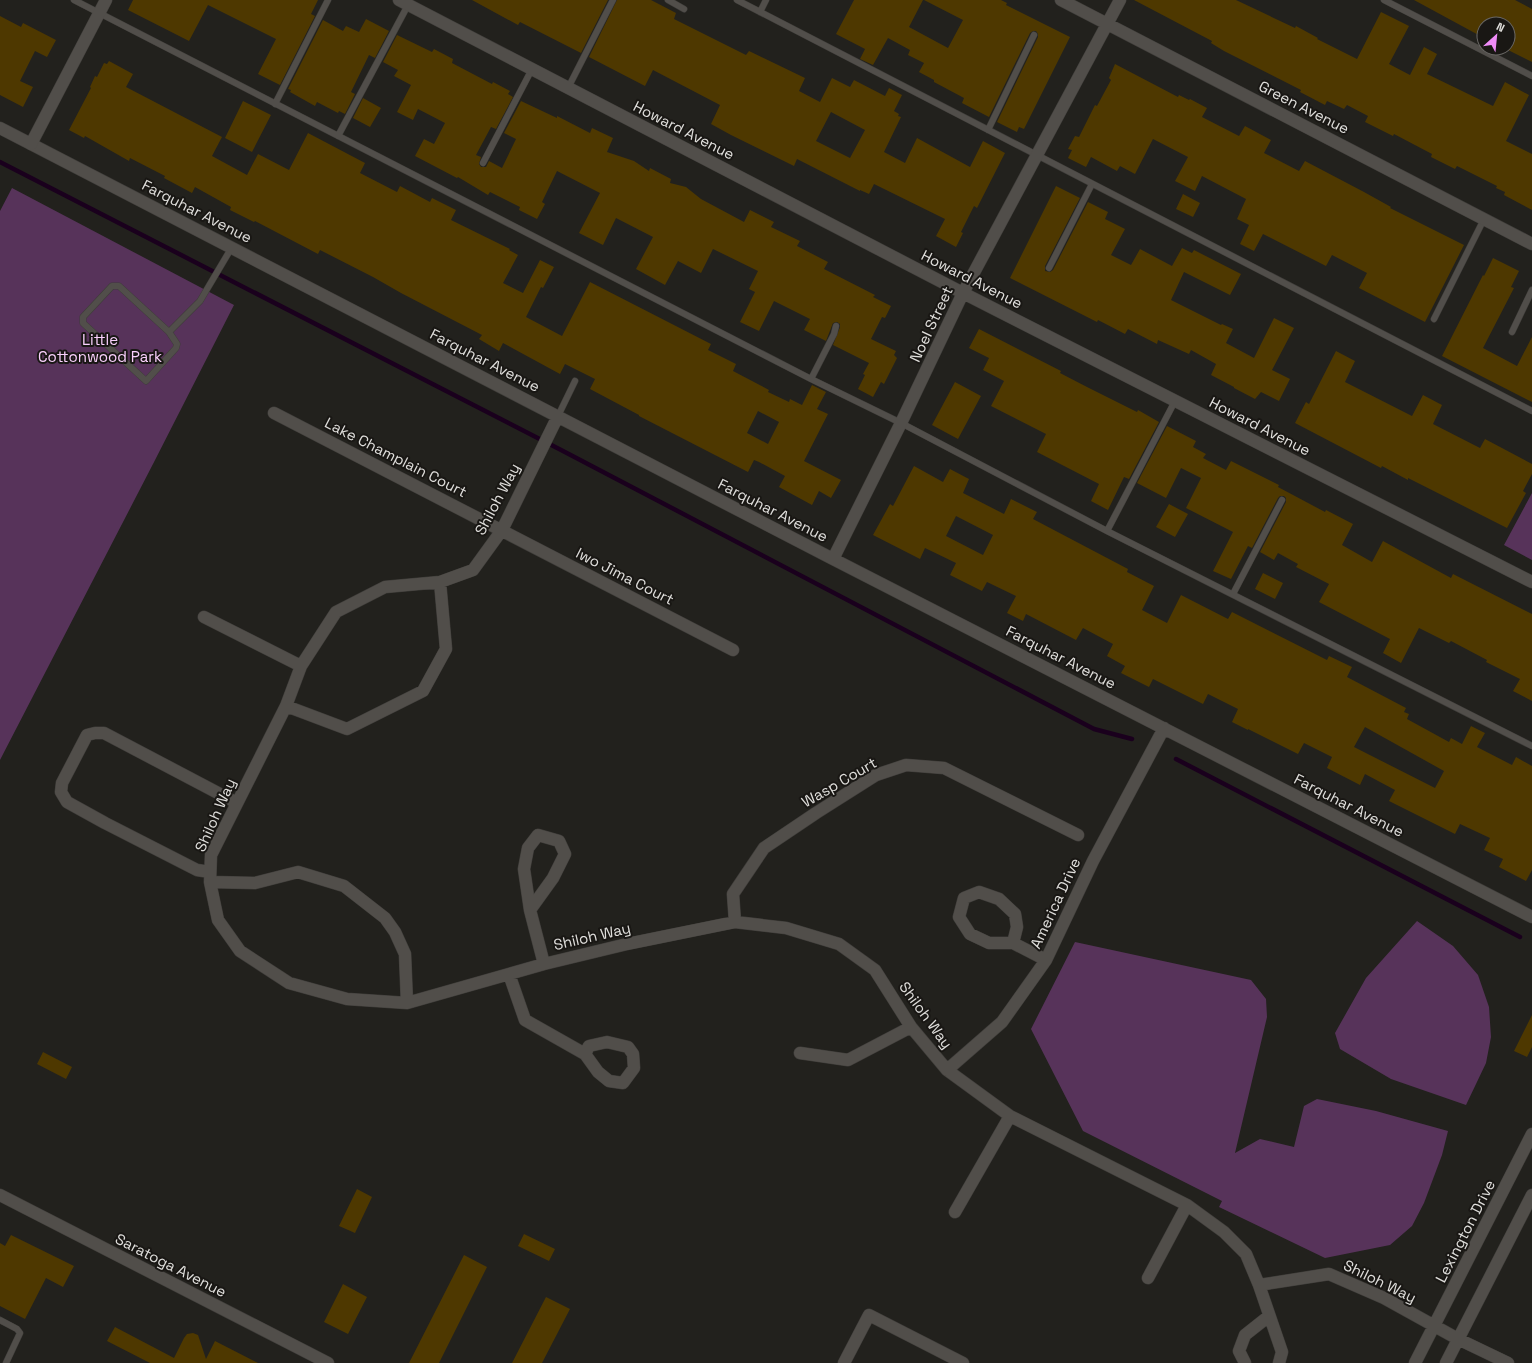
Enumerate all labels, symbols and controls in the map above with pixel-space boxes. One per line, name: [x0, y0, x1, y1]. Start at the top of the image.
north arrow: [1476, 16, 1516, 56]
text: N: [1494, 19, 1507, 35]
street label: Green Avenue: [1256, 76, 1352, 138]
street label: Howard Avenue: [630, 96, 738, 164]
street label: Farquhar Avenue: [139, 175, 255, 247]
street label: Howard Avenue: [918, 245, 1026, 313]
street label: Noel Street: [905, 283, 957, 365]
street label: Farquhar Avenue: [427, 324, 543, 396]
park label: Little Cottonwood Park: [38, 330, 162, 366]
street label: Howard Avenue: [1206, 392, 1314, 460]
street label: Lake Champlain Court: [322, 413, 470, 501]
street label: Shiloh Way: [470, 460, 524, 538]
street label: Farquhar Avenue: [715, 474, 831, 546]
street label: Iwo Jima Court: [573, 543, 677, 609]
street label: Farquhar Avenue: [1003, 621, 1119, 693]
street label: Wasp Court: [798, 753, 880, 811]
street label: Farquhar Avenue: [1291, 769, 1407, 841]
street label: Shiloh Way: [190, 775, 240, 855]
street label: America Drive: [1026, 854, 1084, 951]
street label: Shiloh Way: [552, 918, 632, 954]
street label: Shiloh Way: [895, 978, 957, 1052]
street label: Lexington Drive: [1431, 1176, 1499, 1286]
street label: Saratoga Avenue: [112, 1229, 230, 1301]
street label: Shiloh Way: [1341, 1255, 1419, 1307]

